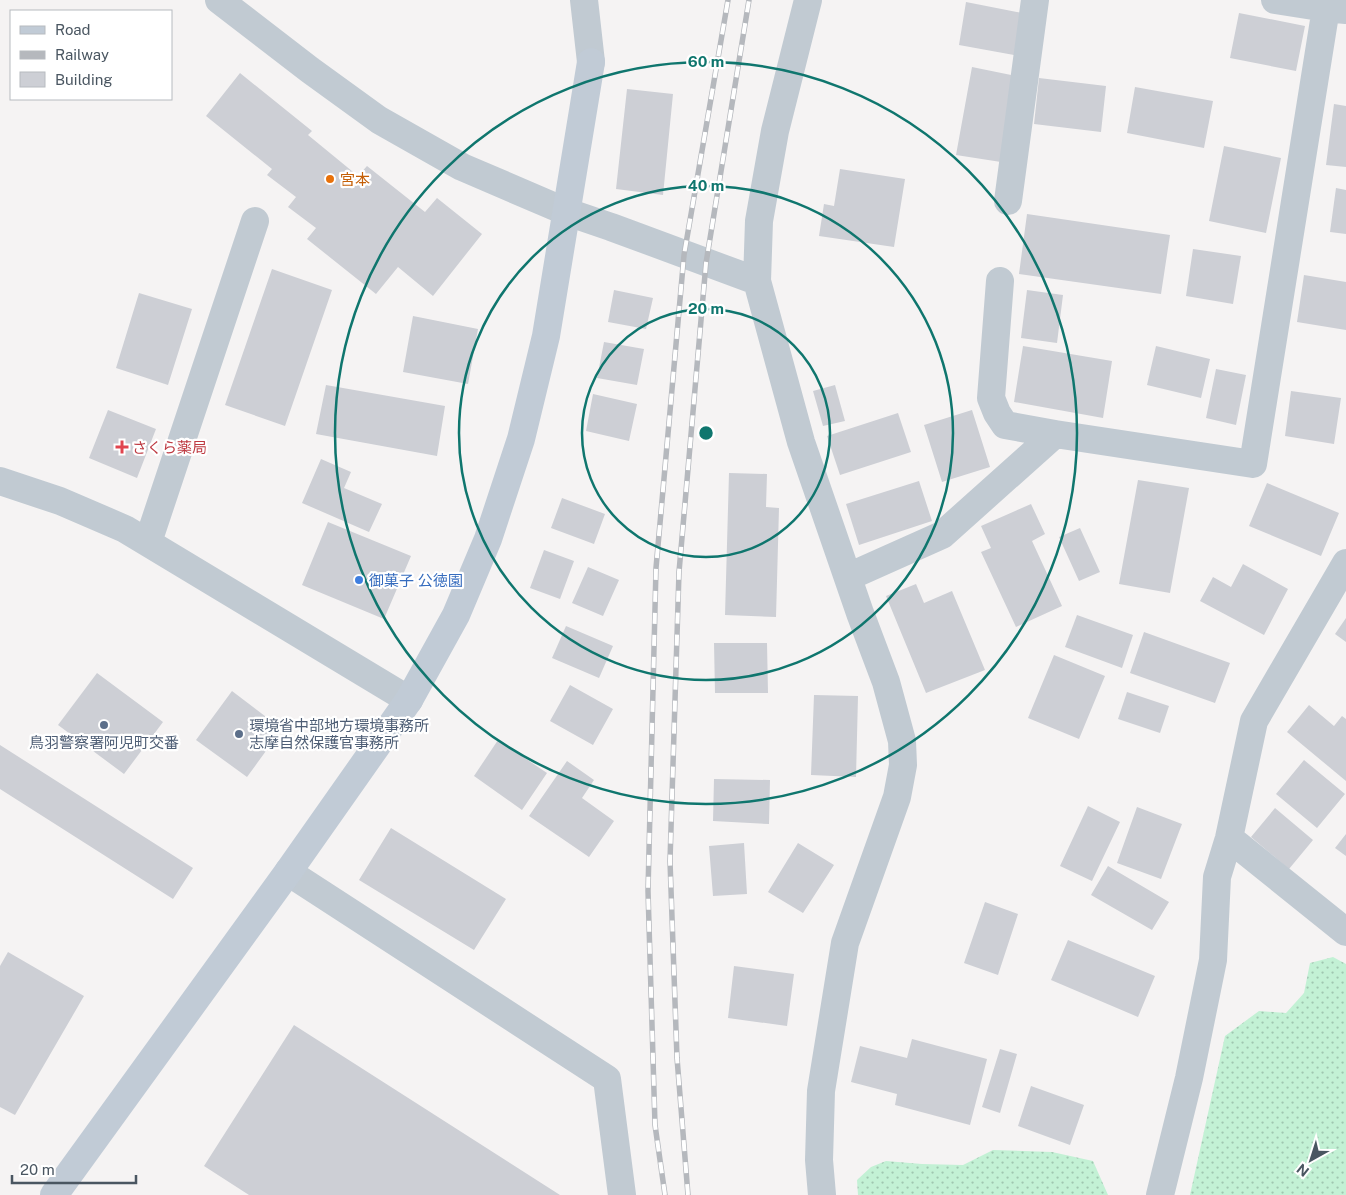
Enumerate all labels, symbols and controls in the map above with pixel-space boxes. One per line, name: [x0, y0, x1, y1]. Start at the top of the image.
legend: [10, 10, 172, 100]
text: Road: [55, 21, 91, 38]
text: Railway: [55, 46, 109, 63]
text: 60 m: [688, 53, 724, 70]
text: Building: [55, 71, 113, 88]
place label: 宮本: [340, 171, 370, 188]
marker: 宮本: [324, 173, 336, 185]
text: 40 m: [688, 177, 724, 194]
text: 20 m: [688, 300, 724, 317]
centre of rings: [697, 424, 715, 442]
place label: さくら薬局: [132, 439, 207, 456]
marker: さくら薬局: [116, 441, 128, 453]
place label: 御菓子 公徳園: [369, 572, 463, 589]
marker: 御菓子 公徳園: [353, 574, 365, 586]
place label: 環境省中部地方環境事務所 志摩自然保護官事務所: [249, 717, 429, 751]
marker: 鳥羽警察署阿児町交番: [98, 719, 110, 731]
marker: 環境省中部地方環境事務所 志摩自然保護官事務所: [233, 728, 245, 740]
place label: 鳥羽警察署阿児町交番: [29, 734, 179, 751]
north arrow: [1286, 1135, 1336, 1185]
scale bar: [12, 1152, 136, 1184]
text: N: [1294, 1160, 1312, 1180]
text: 20 m: [20, 1161, 55, 1178]

